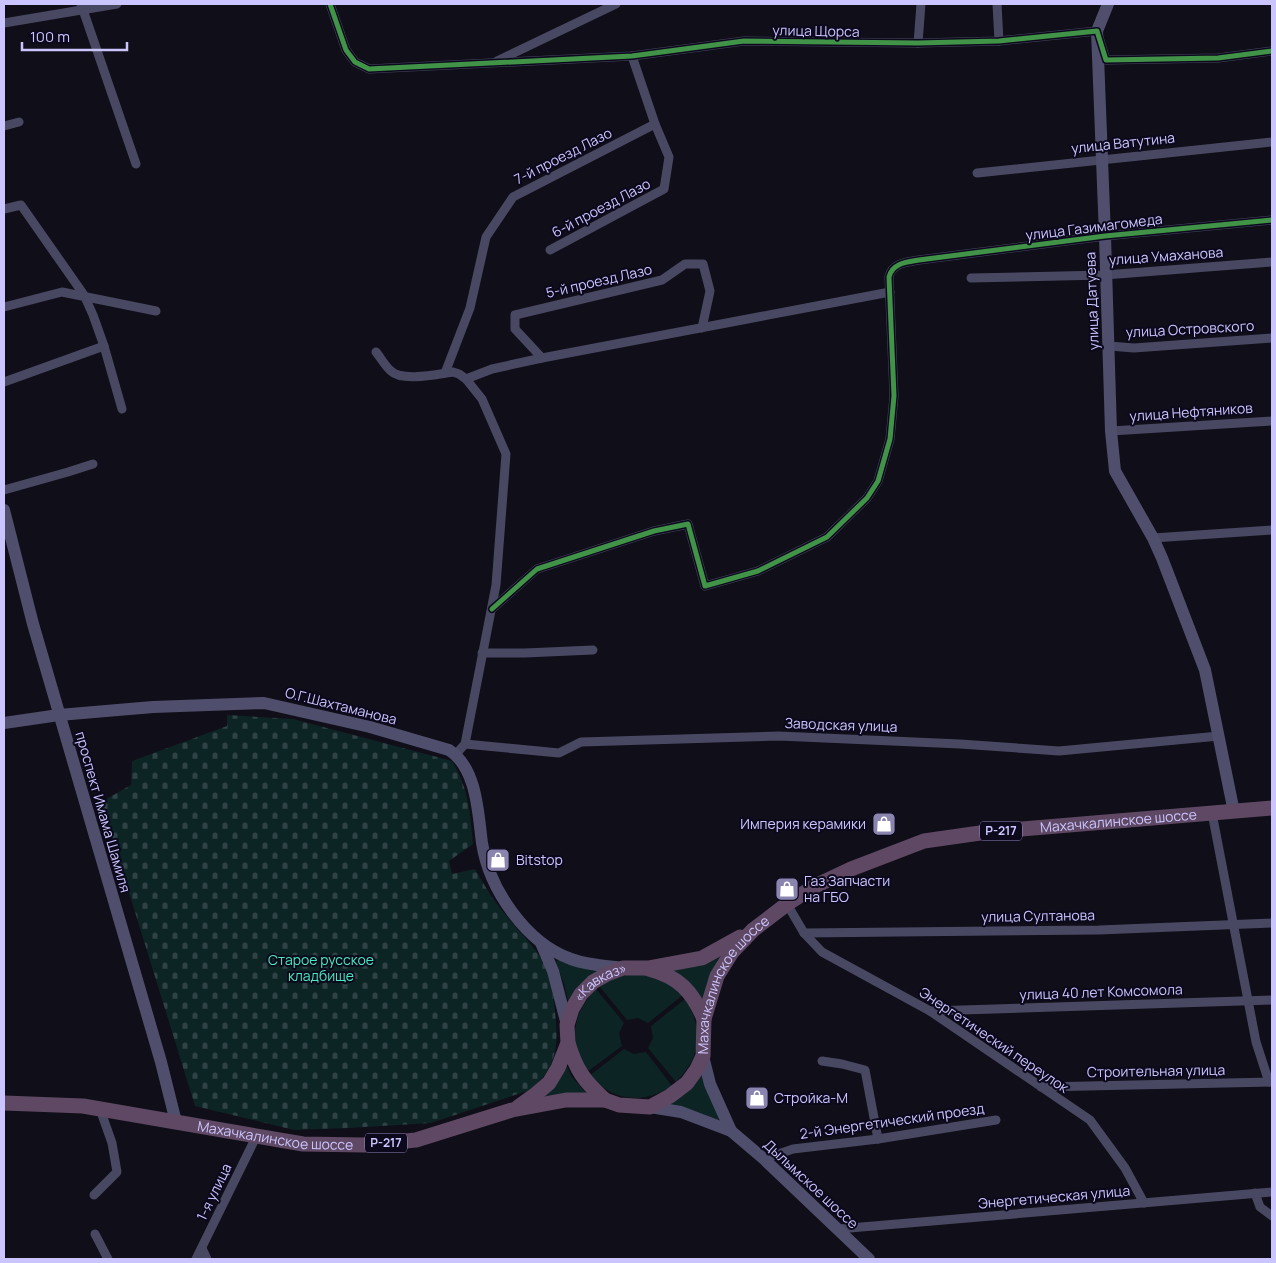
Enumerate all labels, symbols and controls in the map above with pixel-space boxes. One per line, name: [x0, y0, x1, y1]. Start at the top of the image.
scale bar: [22, 20, 128, 52]
street label: улица Щорса: [772, 20, 860, 41]
text: 100 m: [30, 26, 70, 47]
street label: 7-й проезд Лазо: [511, 123, 615, 188]
street label: улица Ватутина: [1070, 128, 1176, 157]
street label: 6-й проезд Лазо: [548, 174, 653, 242]
street label: улица Газимагомеда: [1024, 209, 1163, 244]
street label: улица Умаханова: [1108, 242, 1224, 269]
street label: улица Датуева: [1080, 252, 1103, 350]
street label: 5-й проезд Лазо: [544, 259, 654, 302]
street label: улица Островского: [1125, 316, 1255, 341]
street label: улица Нефтяников: [1129, 398, 1254, 425]
street label: О.Г.Шахтаманова: [283, 682, 399, 729]
street label: Заводская улица: [784, 713, 898, 736]
street label: проспект Имама Шамиля: [71, 729, 136, 894]
street label: Махачкалинское шоссе: [1039, 804, 1198, 837]
shop icon: Империя керамики: [871, 811, 897, 837]
place label: Империя керамики: [740, 814, 866, 833]
road number: Р-217: [980, 821, 1022, 840]
shop icon: Bitstop: [485, 847, 511, 873]
place label: Bitstop: [516, 850, 563, 869]
place label: Газ Запчасти на ГБО: [804, 871, 890, 906]
shop icon: Газ Запчасти на ГБО: [774, 876, 800, 902]
street label: улица Султанова: [981, 905, 1095, 926]
street label: Махачкалинское шоссе: [693, 911, 773, 1055]
park label: Старое русское кладбище: [268, 950, 374, 985]
street label: «Кавказ»: [569, 958, 629, 1005]
street label: улица 40 лет Комсомола: [1019, 979, 1183, 1004]
street label: Энергетический переулок: [916, 982, 1074, 1097]
street label: Строительная улица: [1087, 1060, 1225, 1081]
shop icon: Стройка-М: [744, 1085, 770, 1111]
place label: Стройка-М: [774, 1088, 848, 1107]
street label: 2-й Энергетический проезд: [799, 1098, 985, 1143]
street label: Махачкалинское шоссе: [196, 1116, 354, 1154]
road number: Р-217: [365, 1134, 407, 1152]
street label: Дылымское шоссе: [760, 1135, 863, 1233]
street label: 1-я улица: [192, 1160, 236, 1224]
street label: Энергетическая улица: [977, 1180, 1131, 1213]

